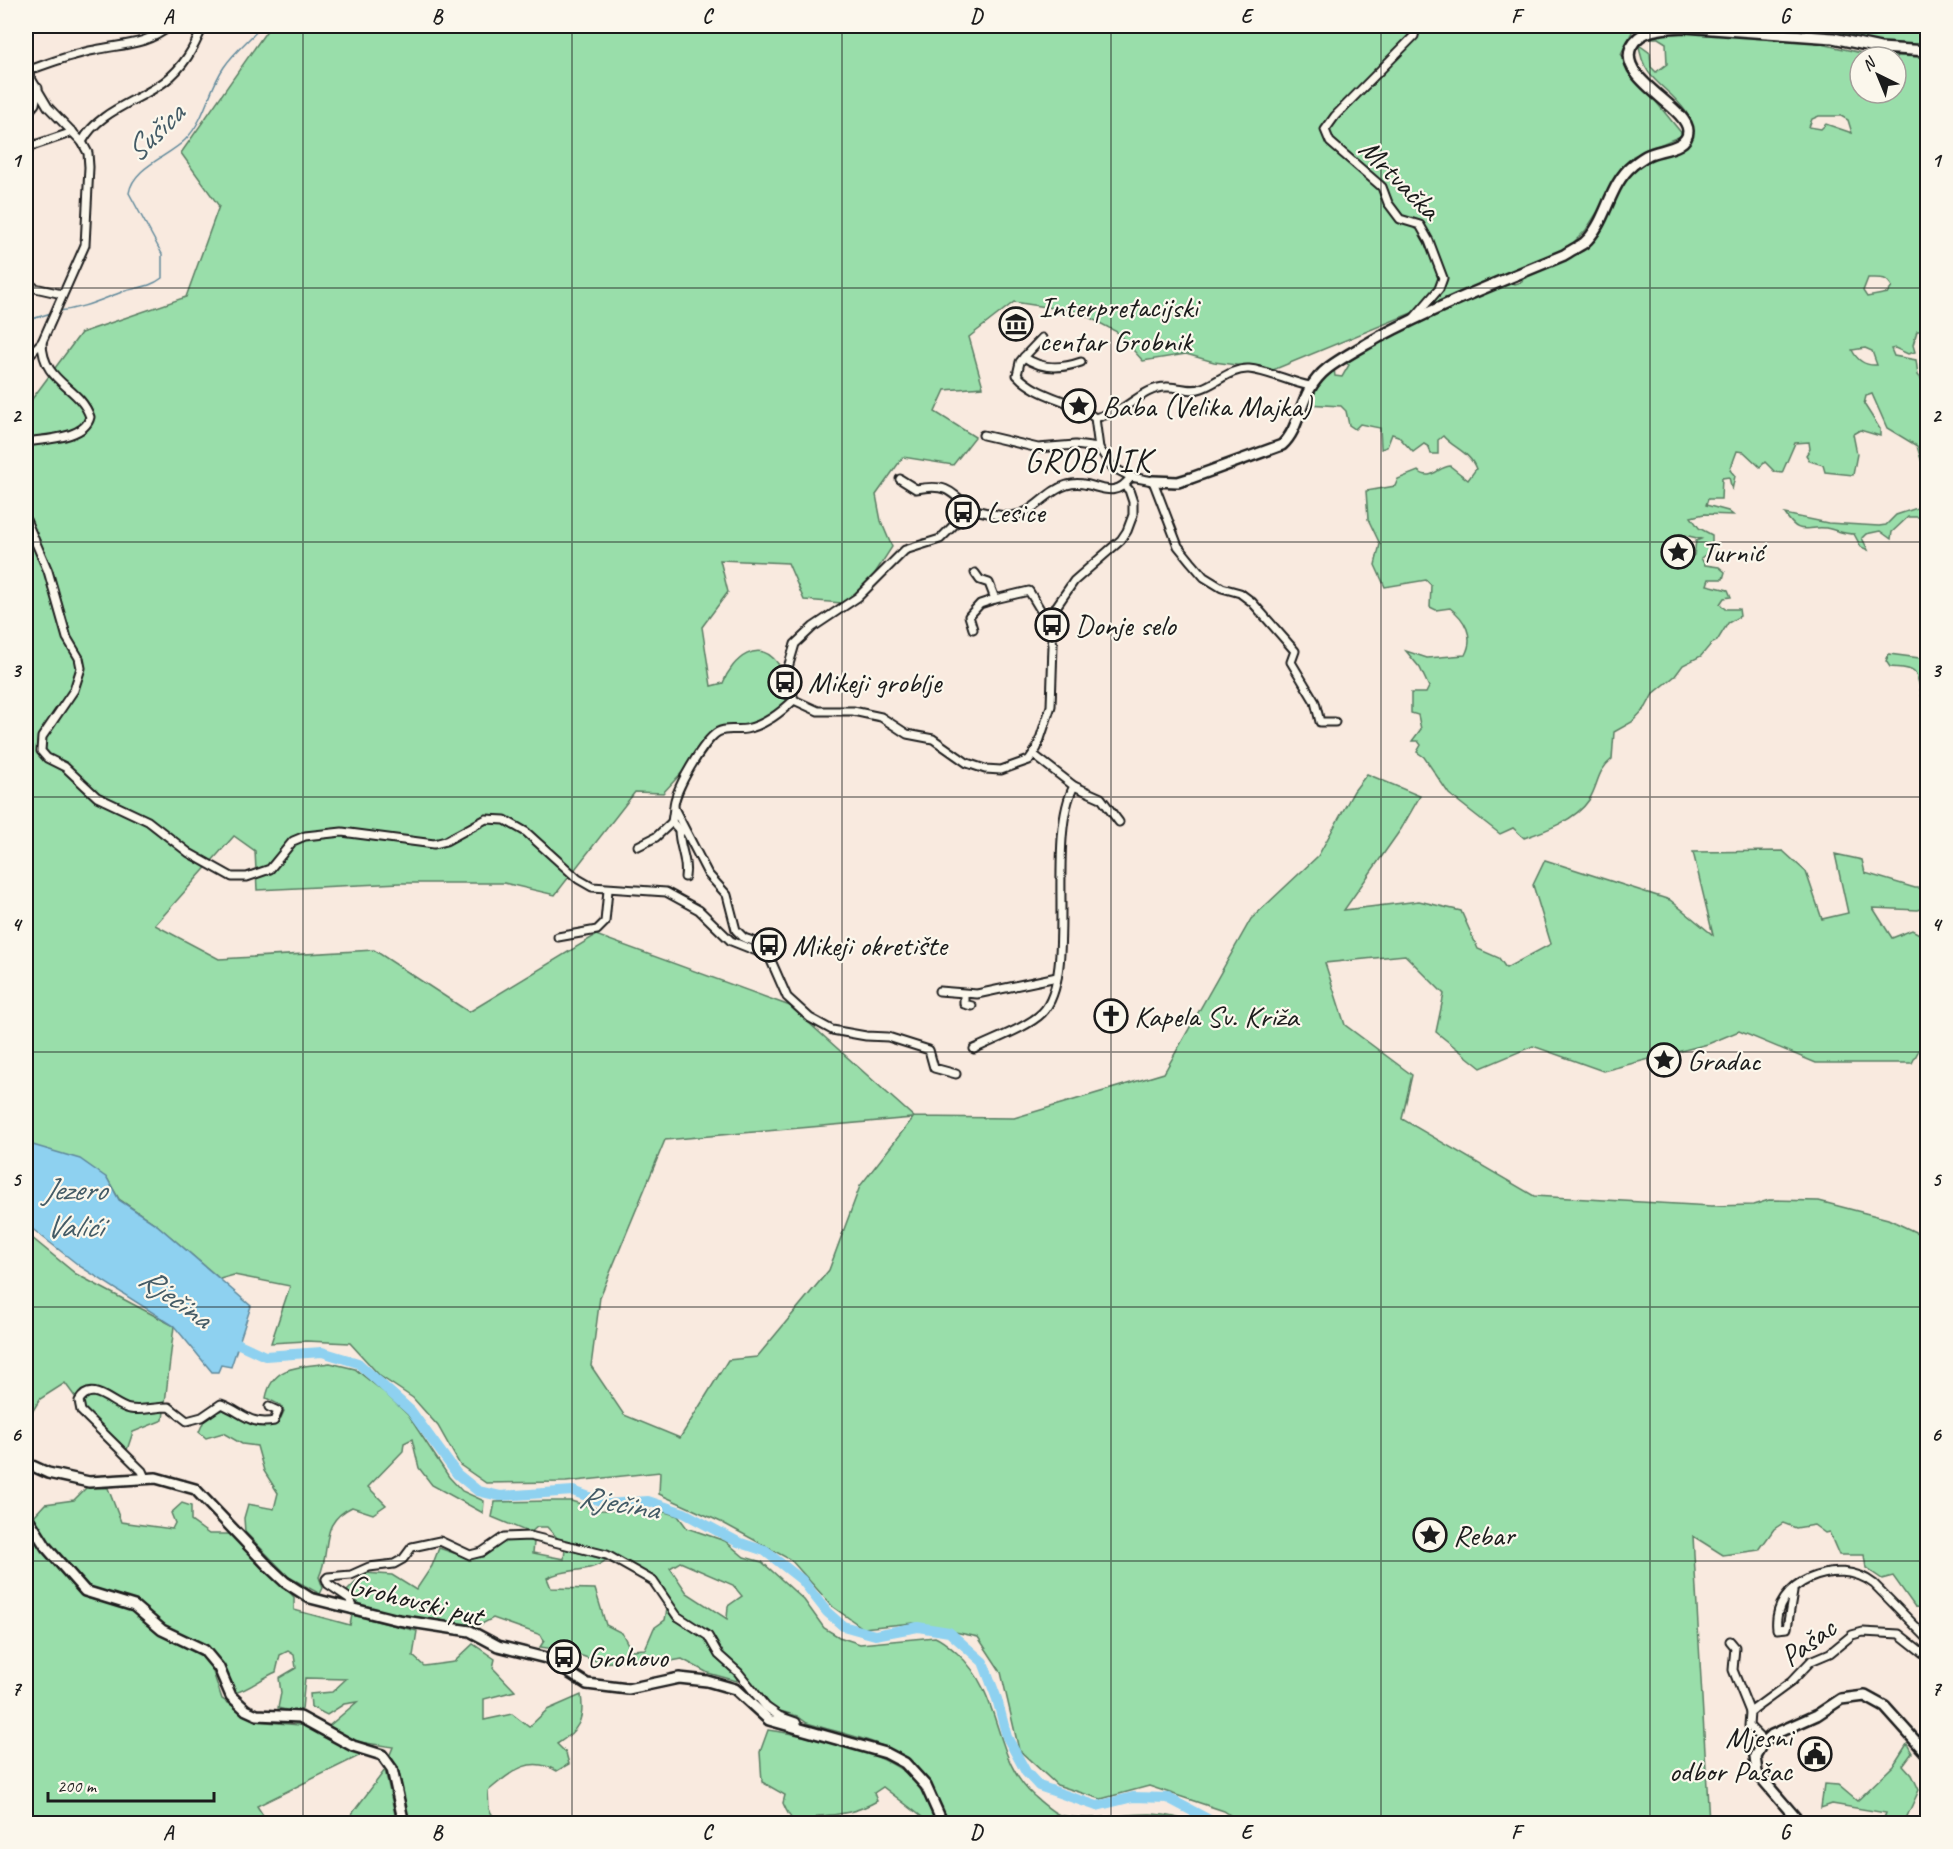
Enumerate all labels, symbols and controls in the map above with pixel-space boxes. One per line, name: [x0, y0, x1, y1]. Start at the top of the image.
text: A: [163, 4, 175, 29]
text: B: [432, 4, 444, 29]
text: C: [702, 4, 714, 29]
text: D: [970, 4, 984, 29]
text: E: [1241, 4, 1255, 29]
text: F: [1511, 4, 1525, 29]
text: G: [1780, 4, 1793, 29]
north arrow: [1848, 45, 1908, 105]
text: N: [1858, 52, 1881, 75]
water label: Sušica: [116, 92, 195, 171]
street label: Mrtvačka: [1351, 130, 1450, 229]
text: 1: [12, 148, 23, 173]
text: 1: [1932, 148, 1943, 173]
place label: Interpretacijski centar Grobnik: [1039, 288, 1201, 360]
museum icon: Interpretacijski centar Grobnik: [998, 306, 1034, 342]
place label: Baba (Velika Majka): [1102, 387, 1314, 425]
place icon: Baba (Velika Majka): [1061, 388, 1097, 424]
text: 2: [12, 403, 23, 428]
text: 2: [1932, 403, 1943, 428]
district label: GROBNIK: [1024, 439, 1157, 481]
place label: Lesice: [986, 493, 1047, 531]
bus stop icon: Lesice: [945, 494, 981, 530]
place label: Turnić: [1701, 533, 1768, 571]
place icon: Turnić: [1660, 534, 1696, 570]
place label: Donje selo: [1075, 606, 1177, 644]
bus stop icon: Donje selo: [1034, 607, 1070, 643]
text: 3: [12, 658, 23, 683]
text: 3: [1932, 658, 1943, 683]
place label: Mikeji groblje: [808, 663, 943, 701]
bus stop icon: Mikeji groblje: [767, 664, 803, 700]
text: 4: [12, 912, 24, 937]
text: 4: [1932, 912, 1944, 937]
place label: Mikeji okretište: [792, 926, 949, 964]
bus stop icon: Mikeji okretište: [751, 927, 787, 963]
place label: Kapela Sv. Križa: [1134, 997, 1300, 1035]
church icon: Kapela Sv. Križa: [1093, 998, 1129, 1034]
place label: Gradac: [1687, 1041, 1761, 1079]
place icon: Gradac: [1646, 1042, 1682, 1078]
text: 5: [12, 1167, 23, 1192]
text: 5: [1932, 1167, 1943, 1192]
water label: Jezero Valići: [39, 1169, 110, 1247]
water label: Rječina: [131, 1257, 223, 1339]
text: 6: [11, 1422, 22, 1447]
text: 6: [1931, 1422, 1942, 1447]
water label: Rječina: [576, 1475, 665, 1530]
place label: Rebar: [1453, 1516, 1517, 1554]
place icon: Rebar: [1412, 1517, 1448, 1553]
street label: Grohovski put: [345, 1565, 490, 1636]
street label: Pašac: [1773, 1608, 1844, 1675]
place label: Grohovo: [587, 1638, 669, 1676]
bus stop icon: Grohovo: [546, 1639, 582, 1675]
text: 7: [12, 1676, 23, 1701]
text: 7: [1932, 1676, 1943, 1701]
place label: Mjesni odbor Pašac: [1669, 1718, 1795, 1790]
public building icon: Mjesni odbor Pašac: [1797, 1736, 1833, 1772]
scale bar: [48, 1765, 214, 1803]
text: 200 m: [57, 1775, 98, 1797]
text: A: [163, 1820, 175, 1845]
text: B: [432, 1820, 444, 1845]
text: C: [702, 1820, 714, 1845]
text: D: [970, 1820, 984, 1845]
text: E: [1241, 1820, 1255, 1845]
text: F: [1511, 1820, 1525, 1845]
text: G: [1780, 1820, 1793, 1845]

